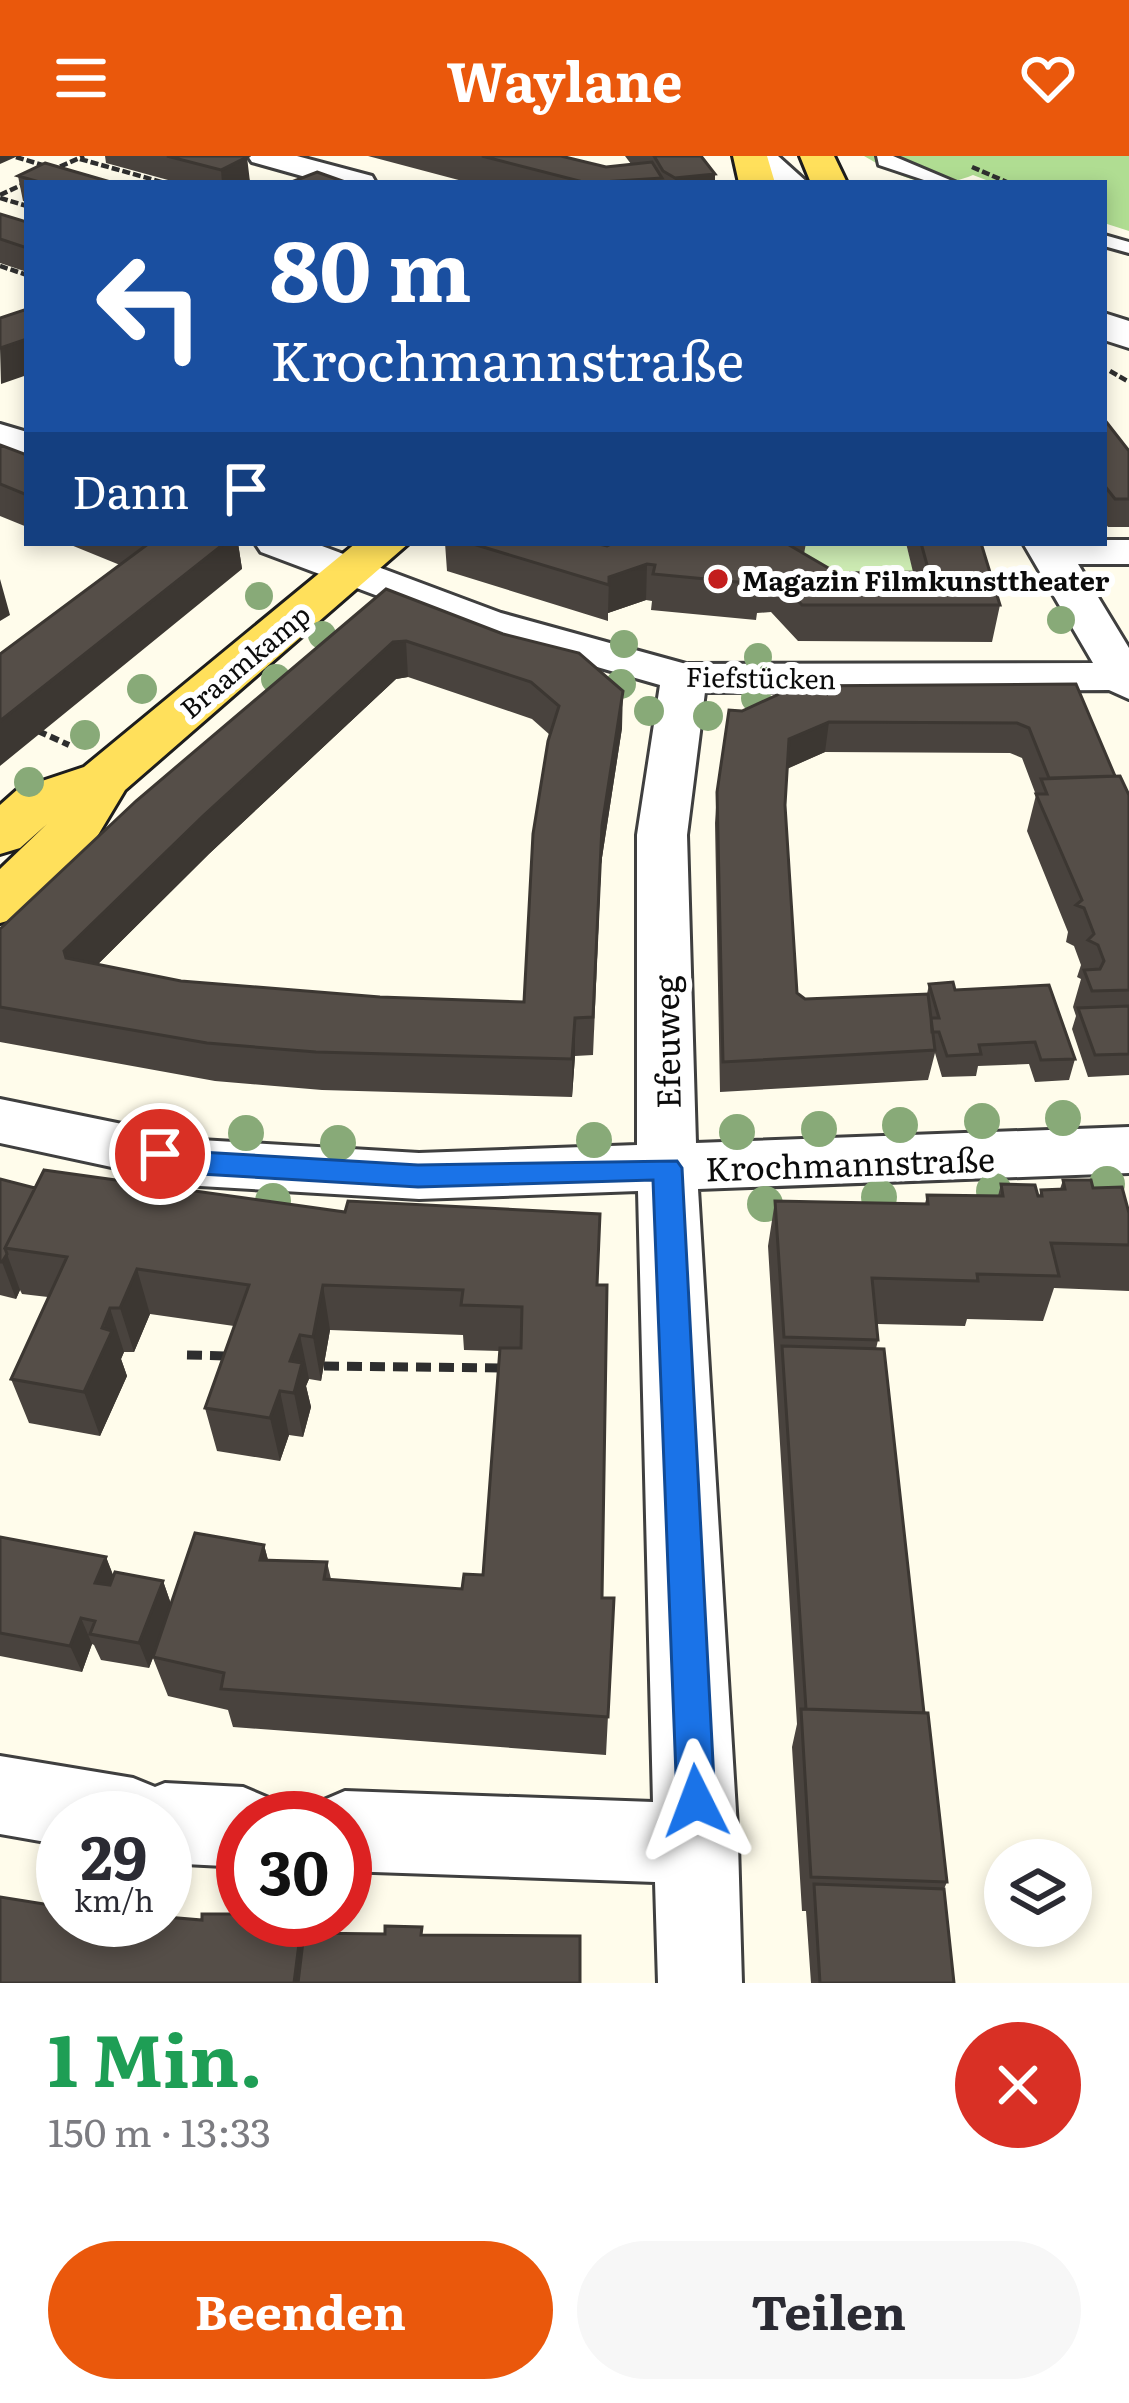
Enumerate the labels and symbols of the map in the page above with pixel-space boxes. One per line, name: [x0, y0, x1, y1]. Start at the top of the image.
place label: Magazin Filmkunsttheater: [742, 559, 1110, 599]
marker: Magazin Filmkunsttheater: [705, 566, 731, 592]
street label: Braamkamp: [170, 594, 318, 726]
street label: Fiefstücken: [685, 655, 837, 697]
street label: Efeuweg: [639, 974, 691, 1109]
pin: [109, 1103, 211, 1205]
street label: Krochmannstraße: [704, 1132, 996, 1192]
position arrow: [633, 1738, 759, 1864]
speed limit sign: 30: [216, 1791, 372, 1947]

